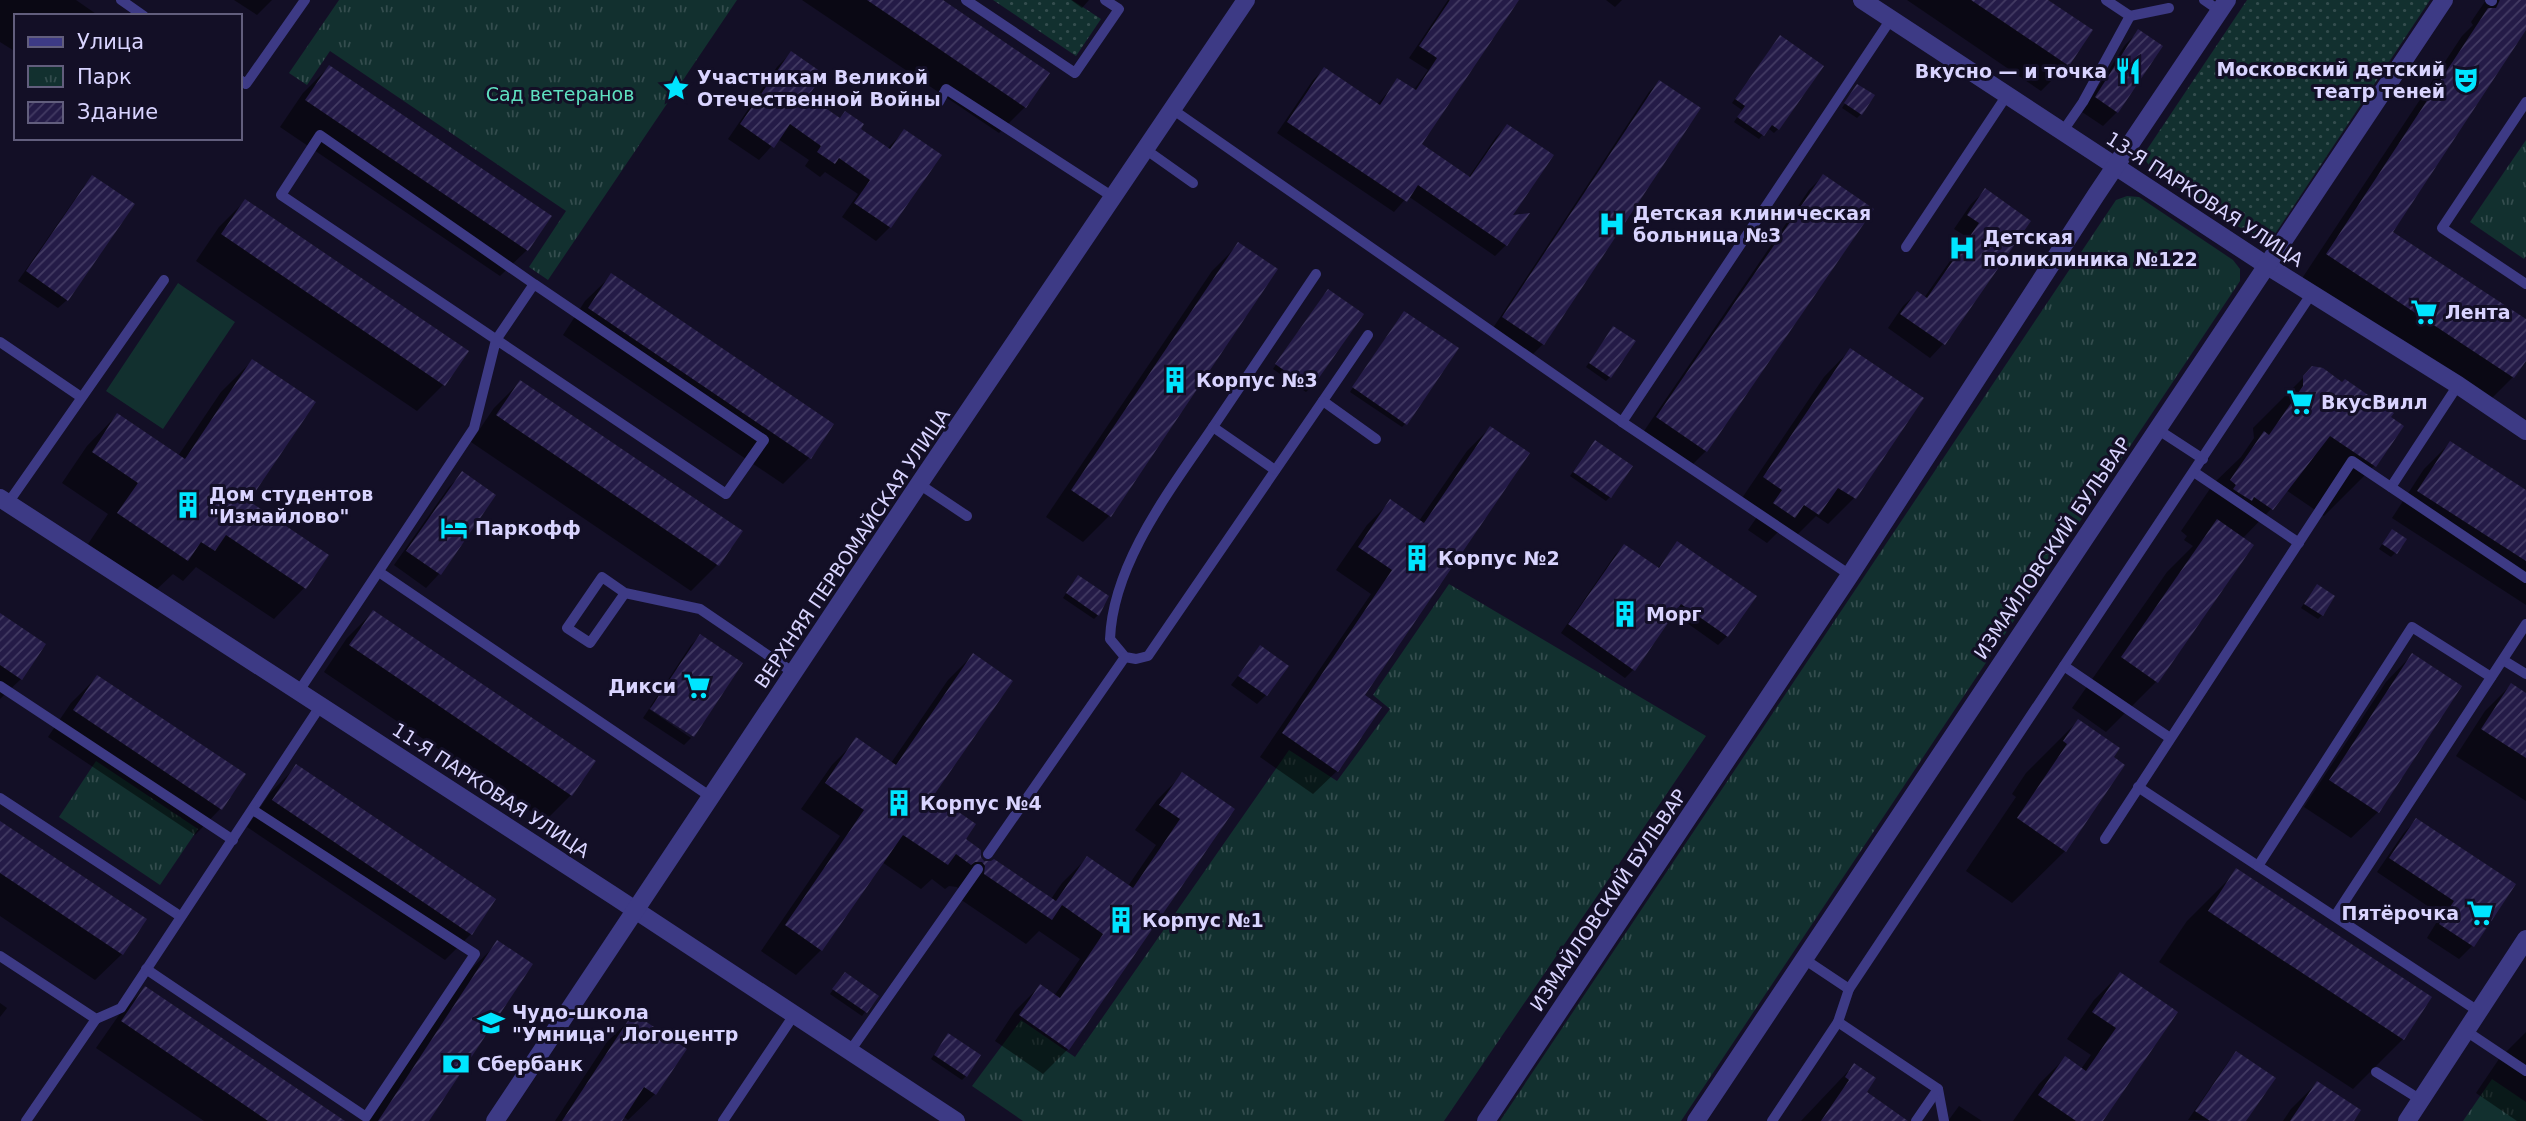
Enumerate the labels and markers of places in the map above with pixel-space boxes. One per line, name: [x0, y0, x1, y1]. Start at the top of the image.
restaurant icon: Вкусно — и точка: [2113, 56, 2143, 86]
place label: Московский детский театр теней: [2216, 58, 2445, 102]
place label: Вкусно — и точка: [1915, 60, 2107, 82]
theatre icon: Московский детский театр теней: [2451, 65, 2481, 95]
place label: Участникам Великой Отечественной Войны: [697, 66, 941, 110]
place icon: Участникам Великой Отечественной Войны: [661, 73, 691, 103]
place label: Детская клиническая больница №3: [1633, 202, 1871, 246]
hospital icon: Детская клиническая больница №3: [1597, 209, 1627, 239]
place label: Детская поликлиника №122: [1983, 226, 2198, 270]
hospital icon: Детская поликлиника №122: [1947, 233, 1977, 263]
supermarket icon: Лента: [2409, 297, 2439, 327]
place label: Лента: [2445, 301, 2511, 323]
building icon: Корпус №3: [1160, 365, 1190, 395]
place label: Корпус №3: [1196, 369, 1318, 391]
supermarket icon: ВкусВилл: [2285, 387, 2315, 417]
place label: ВкусВилл: [2321, 391, 2428, 413]
place label: Дом студентов "Измайлово": [209, 483, 373, 527]
building icon: Дом студентов "Измайлово": [173, 490, 203, 520]
hotel icon: Паркофф: [439, 513, 469, 543]
place label: Паркофф: [475, 517, 581, 539]
building icon: Корпус №2: [1402, 543, 1432, 573]
place label: Корпус №2: [1438, 547, 1560, 569]
building icon: Морг: [1610, 599, 1640, 629]
place label: Морг: [1646, 603, 1702, 625]
supermarket icon: Дикси: [682, 671, 712, 701]
place label: Дикси: [608, 675, 676, 697]
building icon: Корпус №4: [884, 788, 914, 818]
place label: Корпус №4: [920, 792, 1042, 814]
supermarket icon: Пятёрочка: [2465, 898, 2495, 928]
place label: Пятёрочка: [2342, 902, 2459, 924]
building icon: Корпус №1: [1106, 905, 1136, 935]
place label: Корпус №1: [1142, 909, 1264, 931]
place label: Чудо-школа "Умница" Логоцентр: [512, 1001, 738, 1045]
school or university icon: Чудо-школа "Умница" Логоцентр: [476, 1008, 506, 1038]
bank icon: Сбербанк: [441, 1049, 471, 1079]
place label: Сбербанк: [477, 1053, 583, 1075]

